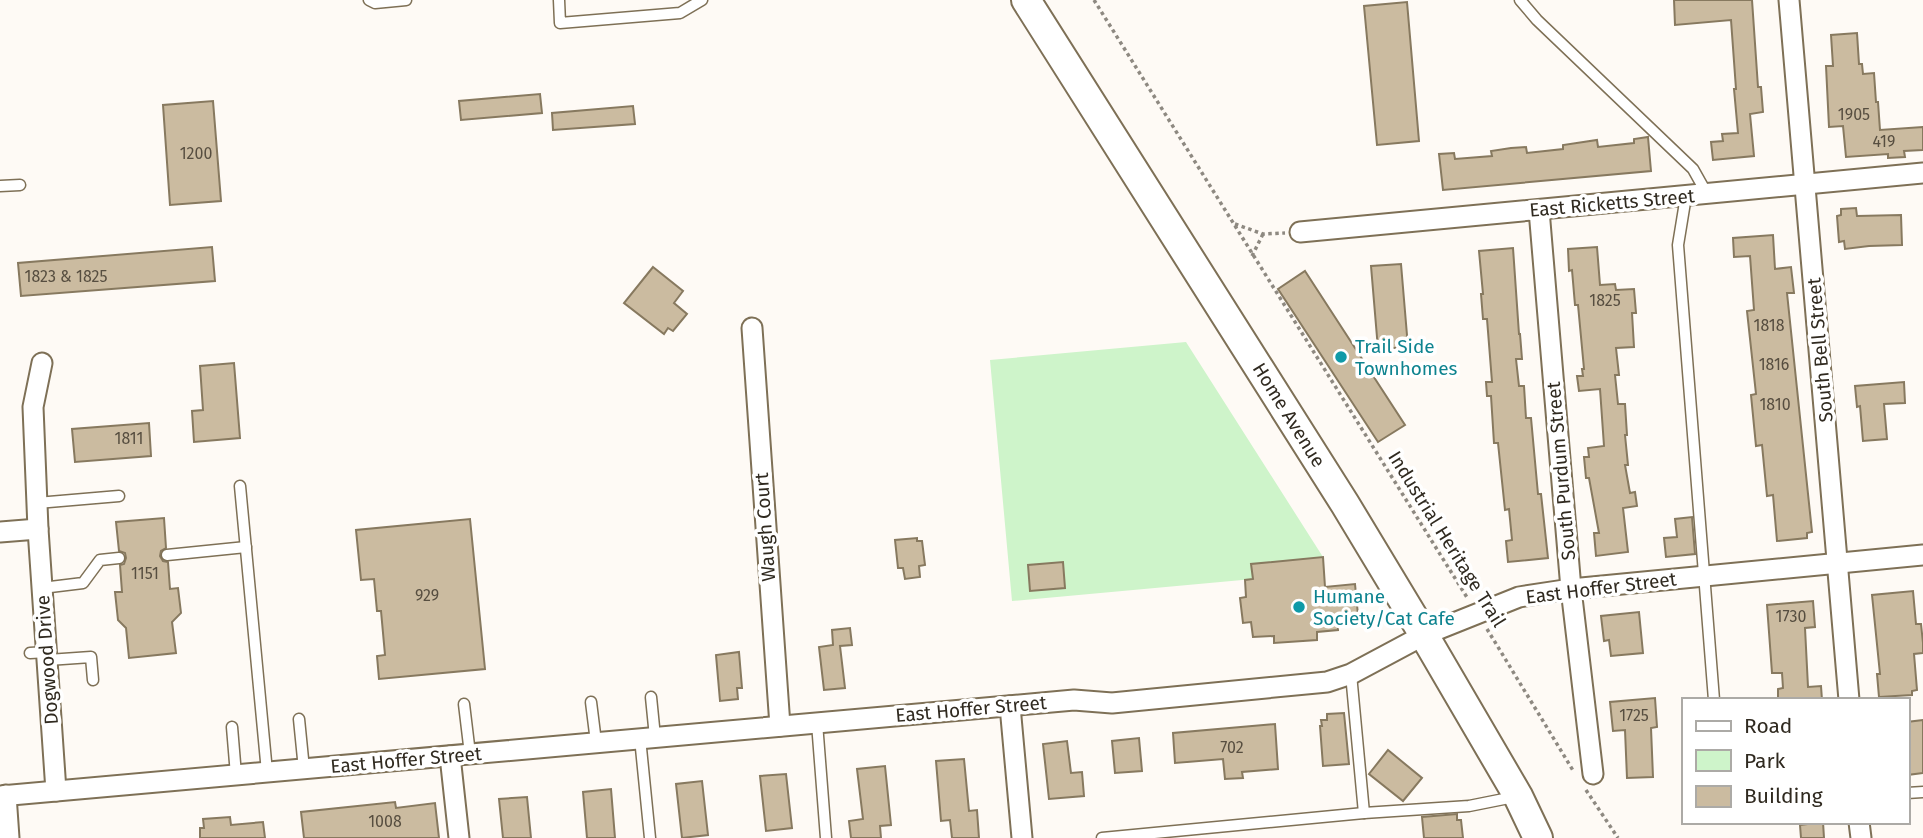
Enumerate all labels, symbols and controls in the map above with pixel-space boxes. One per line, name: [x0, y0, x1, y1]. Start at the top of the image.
house number: 1905: [1838, 105, 1870, 124]
house number: 419: [1873, 132, 1895, 151]
house number: 1200: [180, 144, 212, 163]
street label: East Ricketts Street: [1528, 184, 1696, 222]
house number: 1823 & 1825: [24, 267, 108, 286]
street label: South Bell Street: [1802, 277, 1838, 423]
house number: 1825: [1589, 291, 1621, 310]
house number: 1818: [1753, 316, 1785, 335]
place label: Trail Side Townhomes: [1355, 335, 1457, 380]
marker: Trail Side Townhomes: [1333, 349, 1349, 365]
house number: 1816: [1759, 355, 1789, 374]
street label: Home Avenue: [1248, 359, 1330, 471]
street label: South Purdum Street: [1542, 381, 1580, 561]
house number: 1810: [1759, 395, 1791, 414]
house number: 1811: [115, 429, 143, 448]
street label: Industrial Heritage Trail: [1383, 447, 1511, 632]
street label: Waugh Court: [750, 472, 780, 582]
house number: 1151: [131, 564, 159, 583]
street label: East Hoffer Street: [1524, 567, 1678, 609]
place label: Humane Society/Cat Cafe: [1313, 585, 1455, 630]
house number: 929: [415, 586, 439, 605]
street label: Dogwood Drive: [31, 594, 63, 726]
marker: Humane Society/Cat Cafe: [1291, 599, 1307, 615]
house number: 1730: [1776, 607, 1806, 626]
street label: East Hoffer Street: [894, 691, 1048, 727]
legend: [1682, 698, 1909, 824]
house number: 1725: [1619, 706, 1649, 725]
text: Road: [1744, 713, 1792, 739]
house number: 702: [1220, 738, 1244, 757]
street label: East Hoffer Street: [329, 742, 483, 778]
text: Park: [1744, 748, 1786, 774]
text: Building: [1744, 783, 1823, 809]
house number: 1008: [368, 812, 402, 831]

